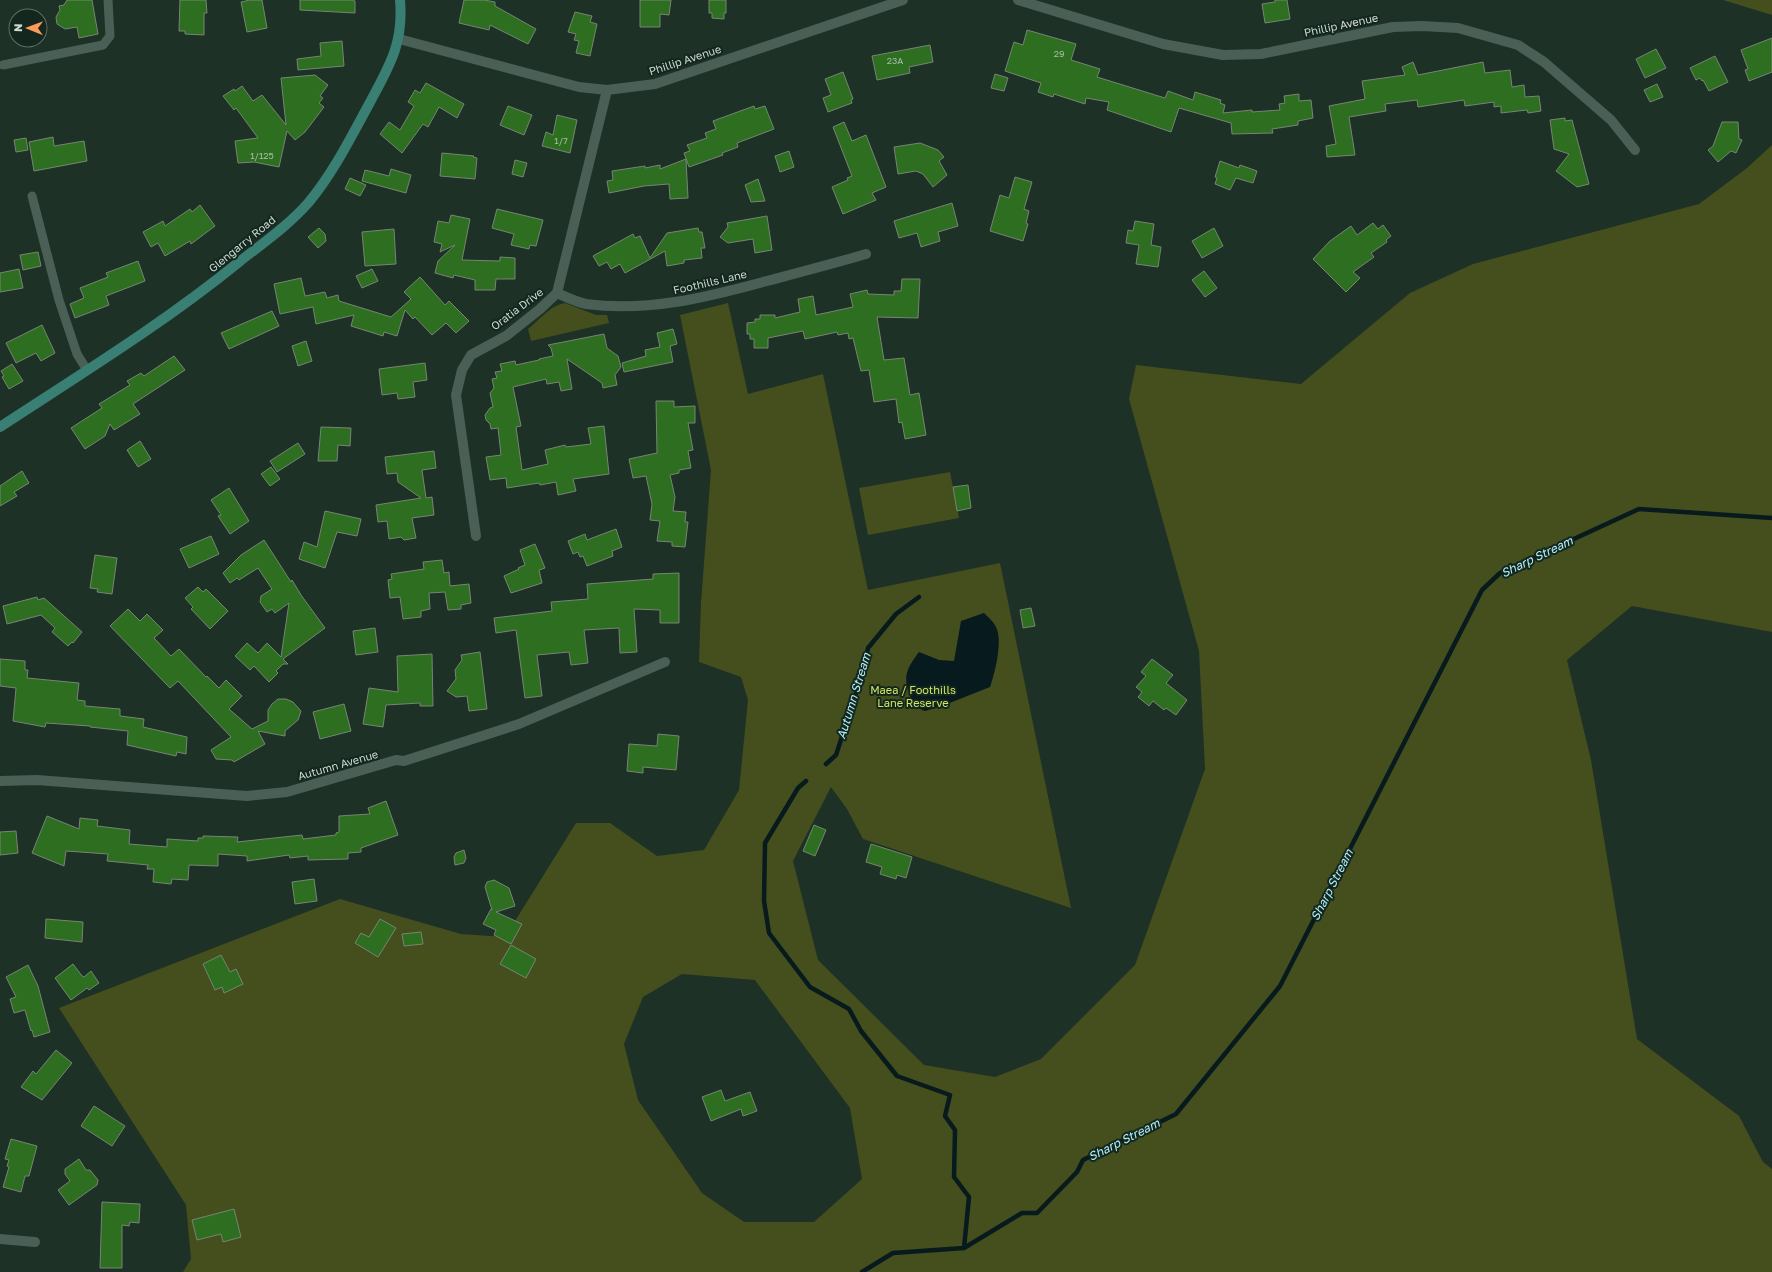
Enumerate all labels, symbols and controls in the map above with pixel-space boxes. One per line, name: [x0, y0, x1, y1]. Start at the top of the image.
north arrow: [8, 8, 48, 48]
street label: Phillip Avenue: [1303, 10, 1379, 39]
text: N: [11, 24, 24, 32]
street label: Phillip Avenue: [647, 42, 723, 77]
house number: 29: [1054, 48, 1064, 59]
house number: 23A: [887, 55, 903, 66]
house number: 1/7: [554, 135, 568, 146]
house number: 1/125: [250, 150, 274, 161]
street label: Glengarry Road: [206, 213, 278, 274]
street label: Foothills Lane: [672, 267, 748, 296]
street label: Oratia Drive: [488, 285, 545, 332]
water label: Sharp Stream: [1498, 532, 1576, 580]
water label: Autumn Stream: [833, 650, 874, 741]
park label: Maea / Foothills Lane Reserve: [870, 683, 956, 709]
street label: Autumn Avenue: [296, 747, 380, 782]
water label: Sharp Stream: [1307, 845, 1357, 923]
water label: Sharp Stream: [1086, 1115, 1163, 1164]

